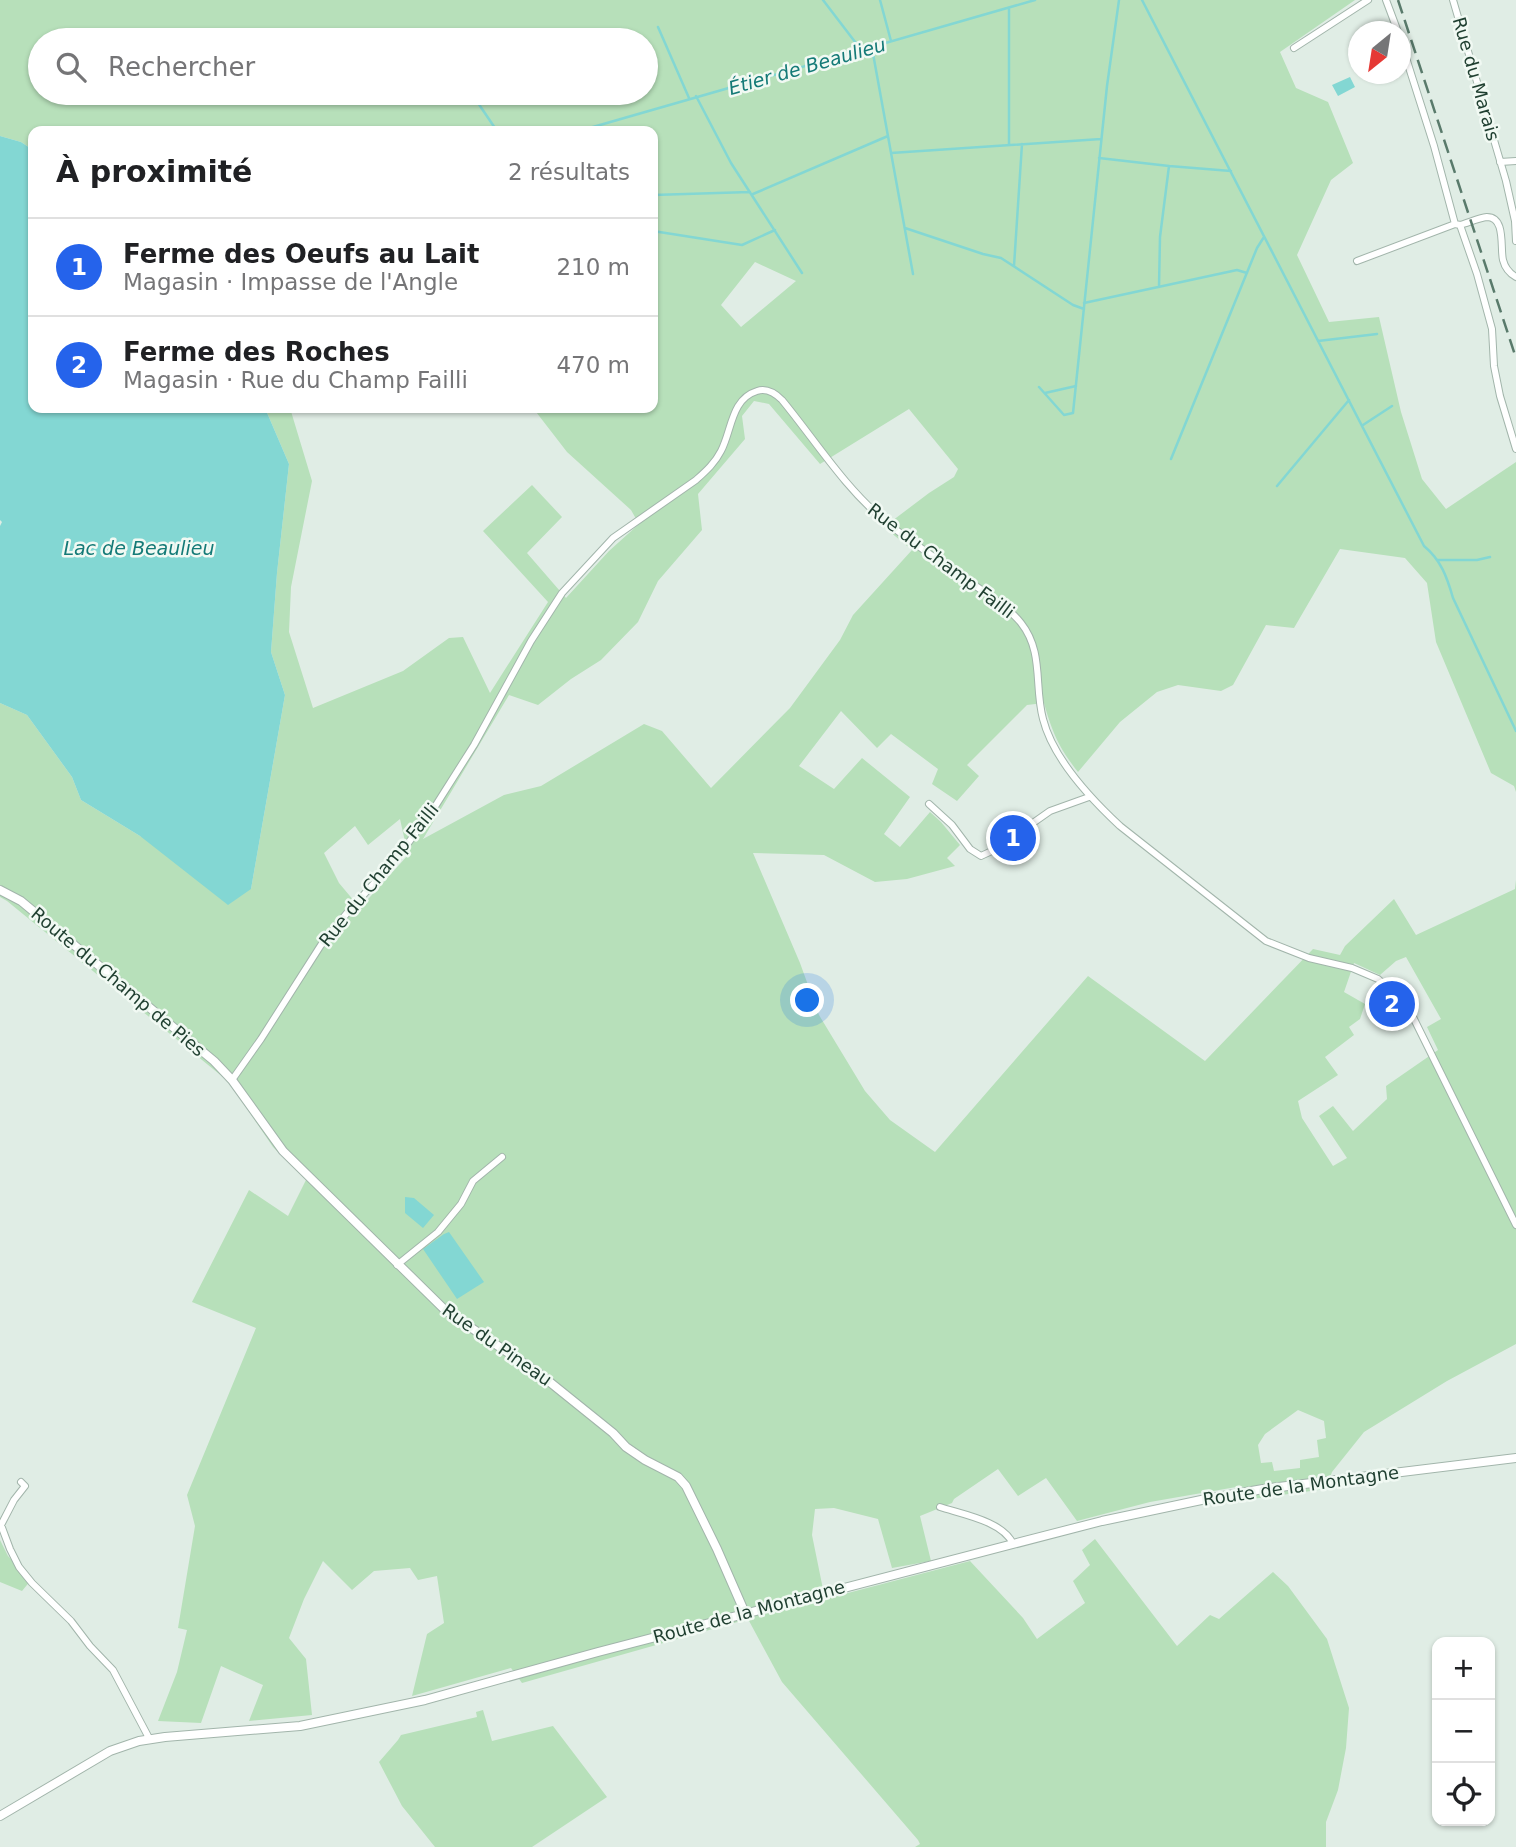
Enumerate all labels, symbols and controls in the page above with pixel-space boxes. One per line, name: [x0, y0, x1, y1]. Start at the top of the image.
street label: Rue du Marais: [1449, 15, 1504, 143]
north arrow: [1348, 21, 1411, 84]
search box: [28, 28, 658, 105]
water label: Étier de Beaulieu: [726, 33, 888, 99]
icon: search: [52, 48, 90, 86]
text: Rechercher: [108, 52, 255, 82]
text: À proximité: [56, 154, 252, 189]
text: 2 résultats: [508, 159, 630, 185]
text: Ferme des Oeufs au Lait: [123, 239, 479, 269]
text: 1: [71, 254, 87, 280]
text: 210 m: [556, 254, 630, 280]
text: Magasin · Impasse de l'Angle: [123, 269, 458, 295]
text: Ferme des Roches: [123, 337, 390, 367]
text: 2: [71, 352, 87, 378]
text: 470 m: [556, 352, 630, 378]
text: Magasin · Rue du Champ Failli: [123, 367, 468, 393]
street label: Rue du Champ Failli: [864, 499, 1019, 623]
water label: Lac de Beaulieu: [63, 537, 215, 559]
street label: Rue du Champ Failli: [314, 799, 443, 950]
pin: 1: [990, 812, 1036, 864]
street label: Route du Champ de Pies: [27, 903, 209, 1060]
pin: 2: [1369, 978, 1415, 1030]
your location: [790, 983, 824, 1017]
street label: Rue du Pineau: [438, 1299, 556, 1390]
street label: Route de la Montagne: [1201, 1461, 1400, 1510]
street label: Route de la Montagne: [651, 1576, 847, 1647]
map controls: [1432, 1637, 1495, 1826]
button: +: [1432, 1637, 1495, 1700]
button: −: [1432, 1700, 1495, 1763]
button: locate: [1432, 1763, 1495, 1826]

